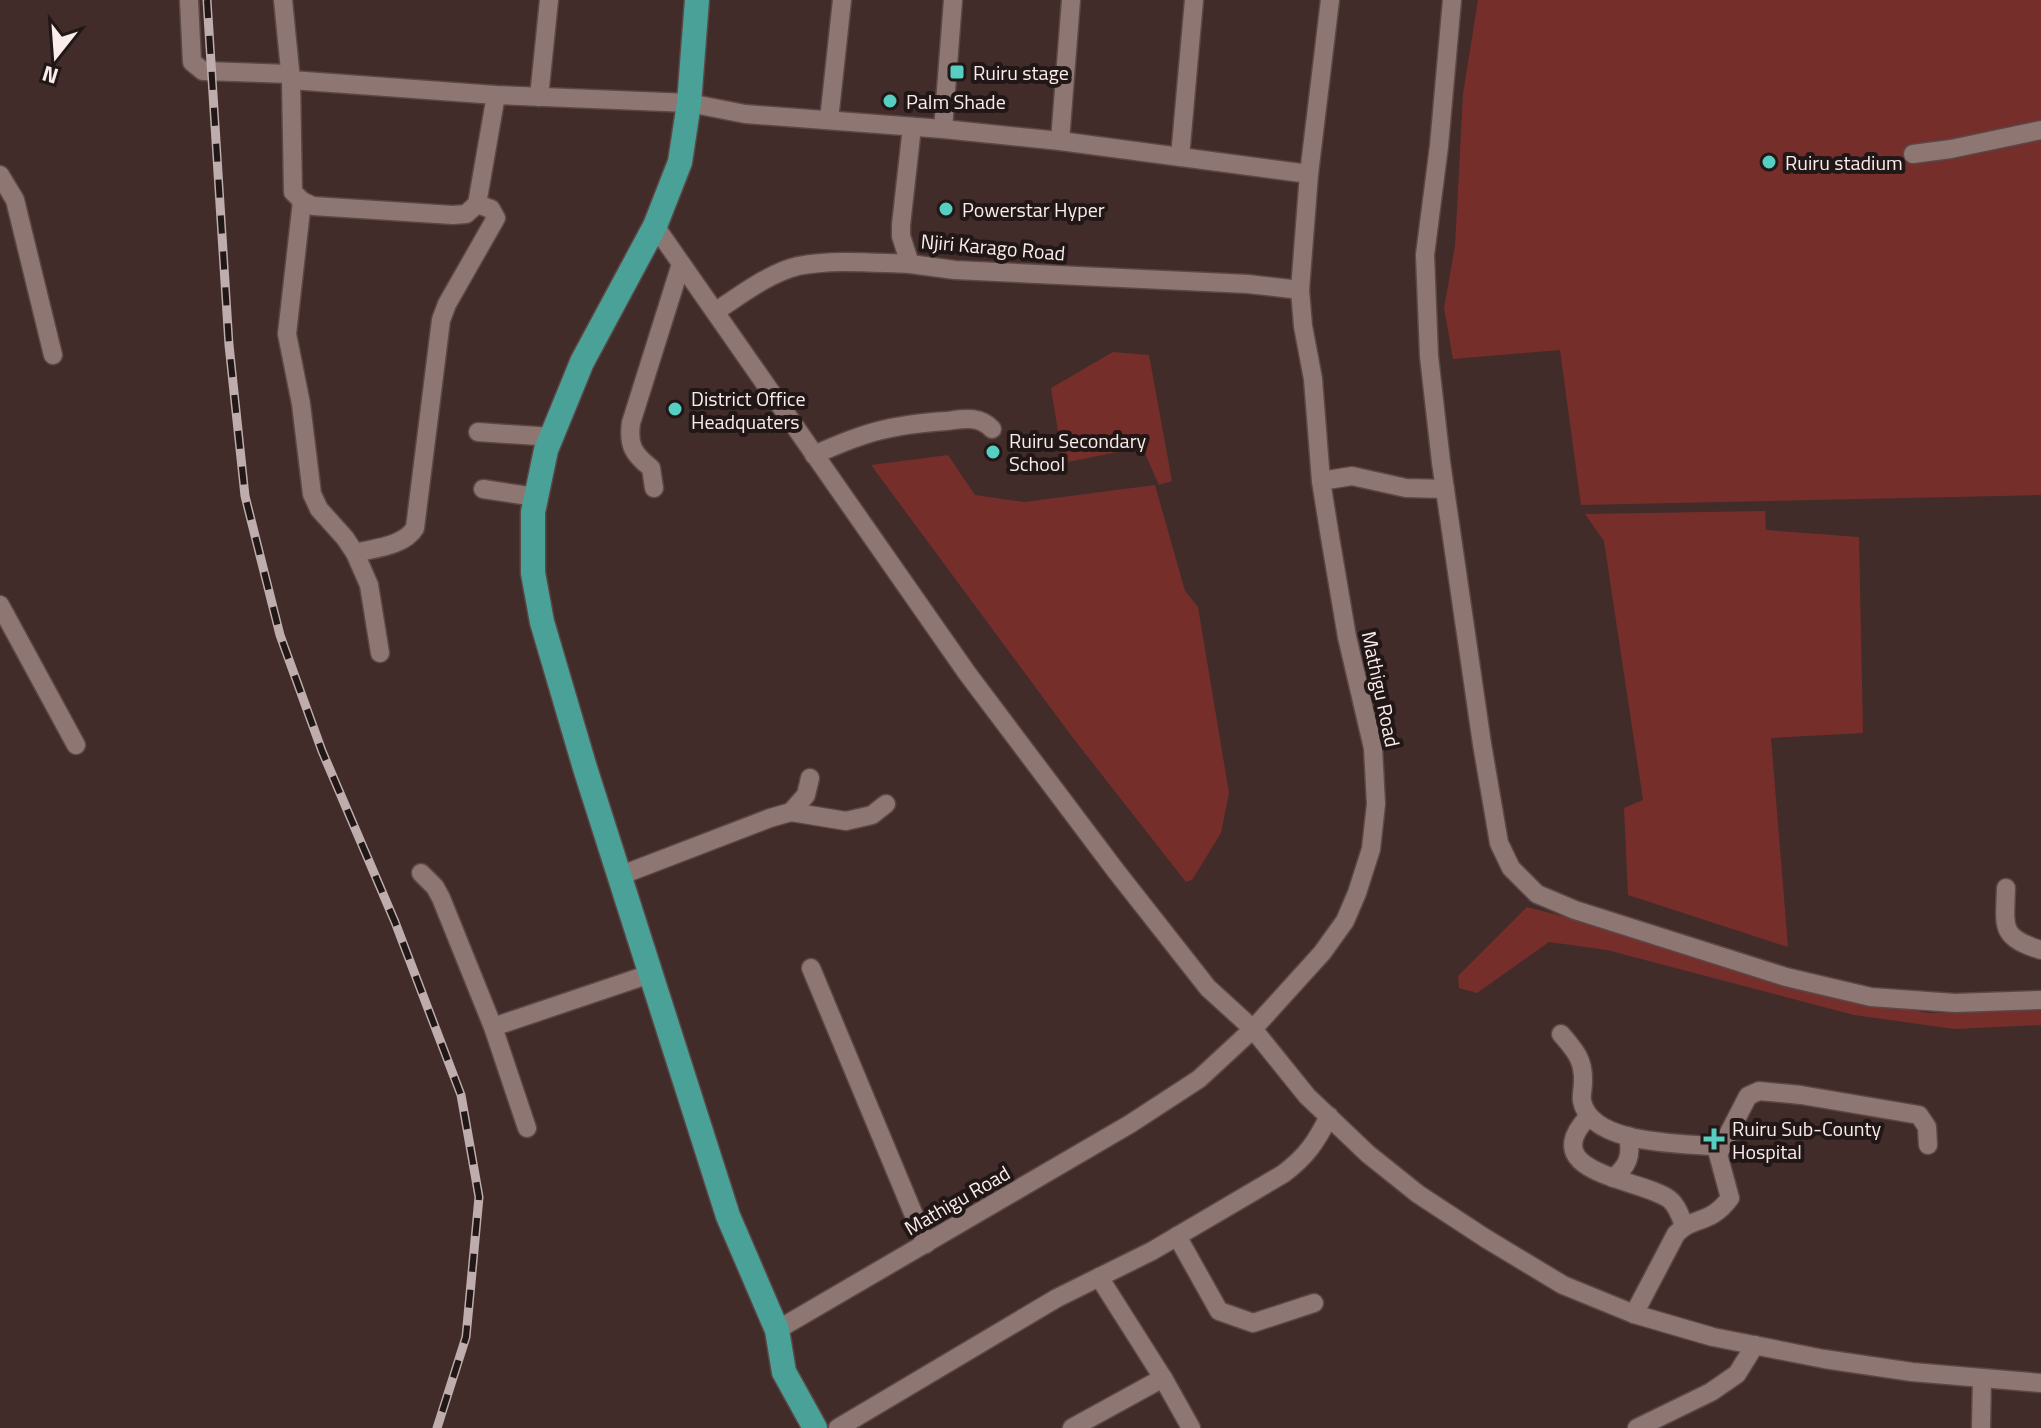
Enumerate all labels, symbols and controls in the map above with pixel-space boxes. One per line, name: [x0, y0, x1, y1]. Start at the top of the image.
north arrow: [16, 16, 96, 96]
text: N: [38, 57, 62, 94]
place label: Ruiru stage: [973, 57, 1069, 88]
marker: Ruiru stage: [948, 63, 966, 81]
place label: Palm Shade: [906, 86, 1006, 117]
marker: Palm Shade: [881, 92, 899, 110]
place label: Ruiru stadium: [1785, 147, 1903, 178]
marker: Ruiru stadium: [1760, 153, 1778, 171]
place label: Powerstar Hyper: [962, 194, 1105, 225]
marker: Powerstar Hyper: [937, 200, 955, 218]
street label: Njiri Karago Road: [919, 225, 1067, 269]
place label: District Office Headquaters: [691, 383, 806, 437]
marker: District Office Headquaters: [666, 400, 684, 418]
place label: Ruiru Secondary School: [1009, 425, 1147, 479]
marker: Ruiru Secondary School: [984, 443, 1002, 461]
street label: Mathigu Road: [1354, 628, 1408, 750]
place label: Ruiru Sub-County Hospital: [1732, 1113, 1881, 1167]
marker: Ruiru Sub-County Hospital: [1703, 1128, 1725, 1150]
street label: Mathigu Road: [898, 1157, 1016, 1243]

